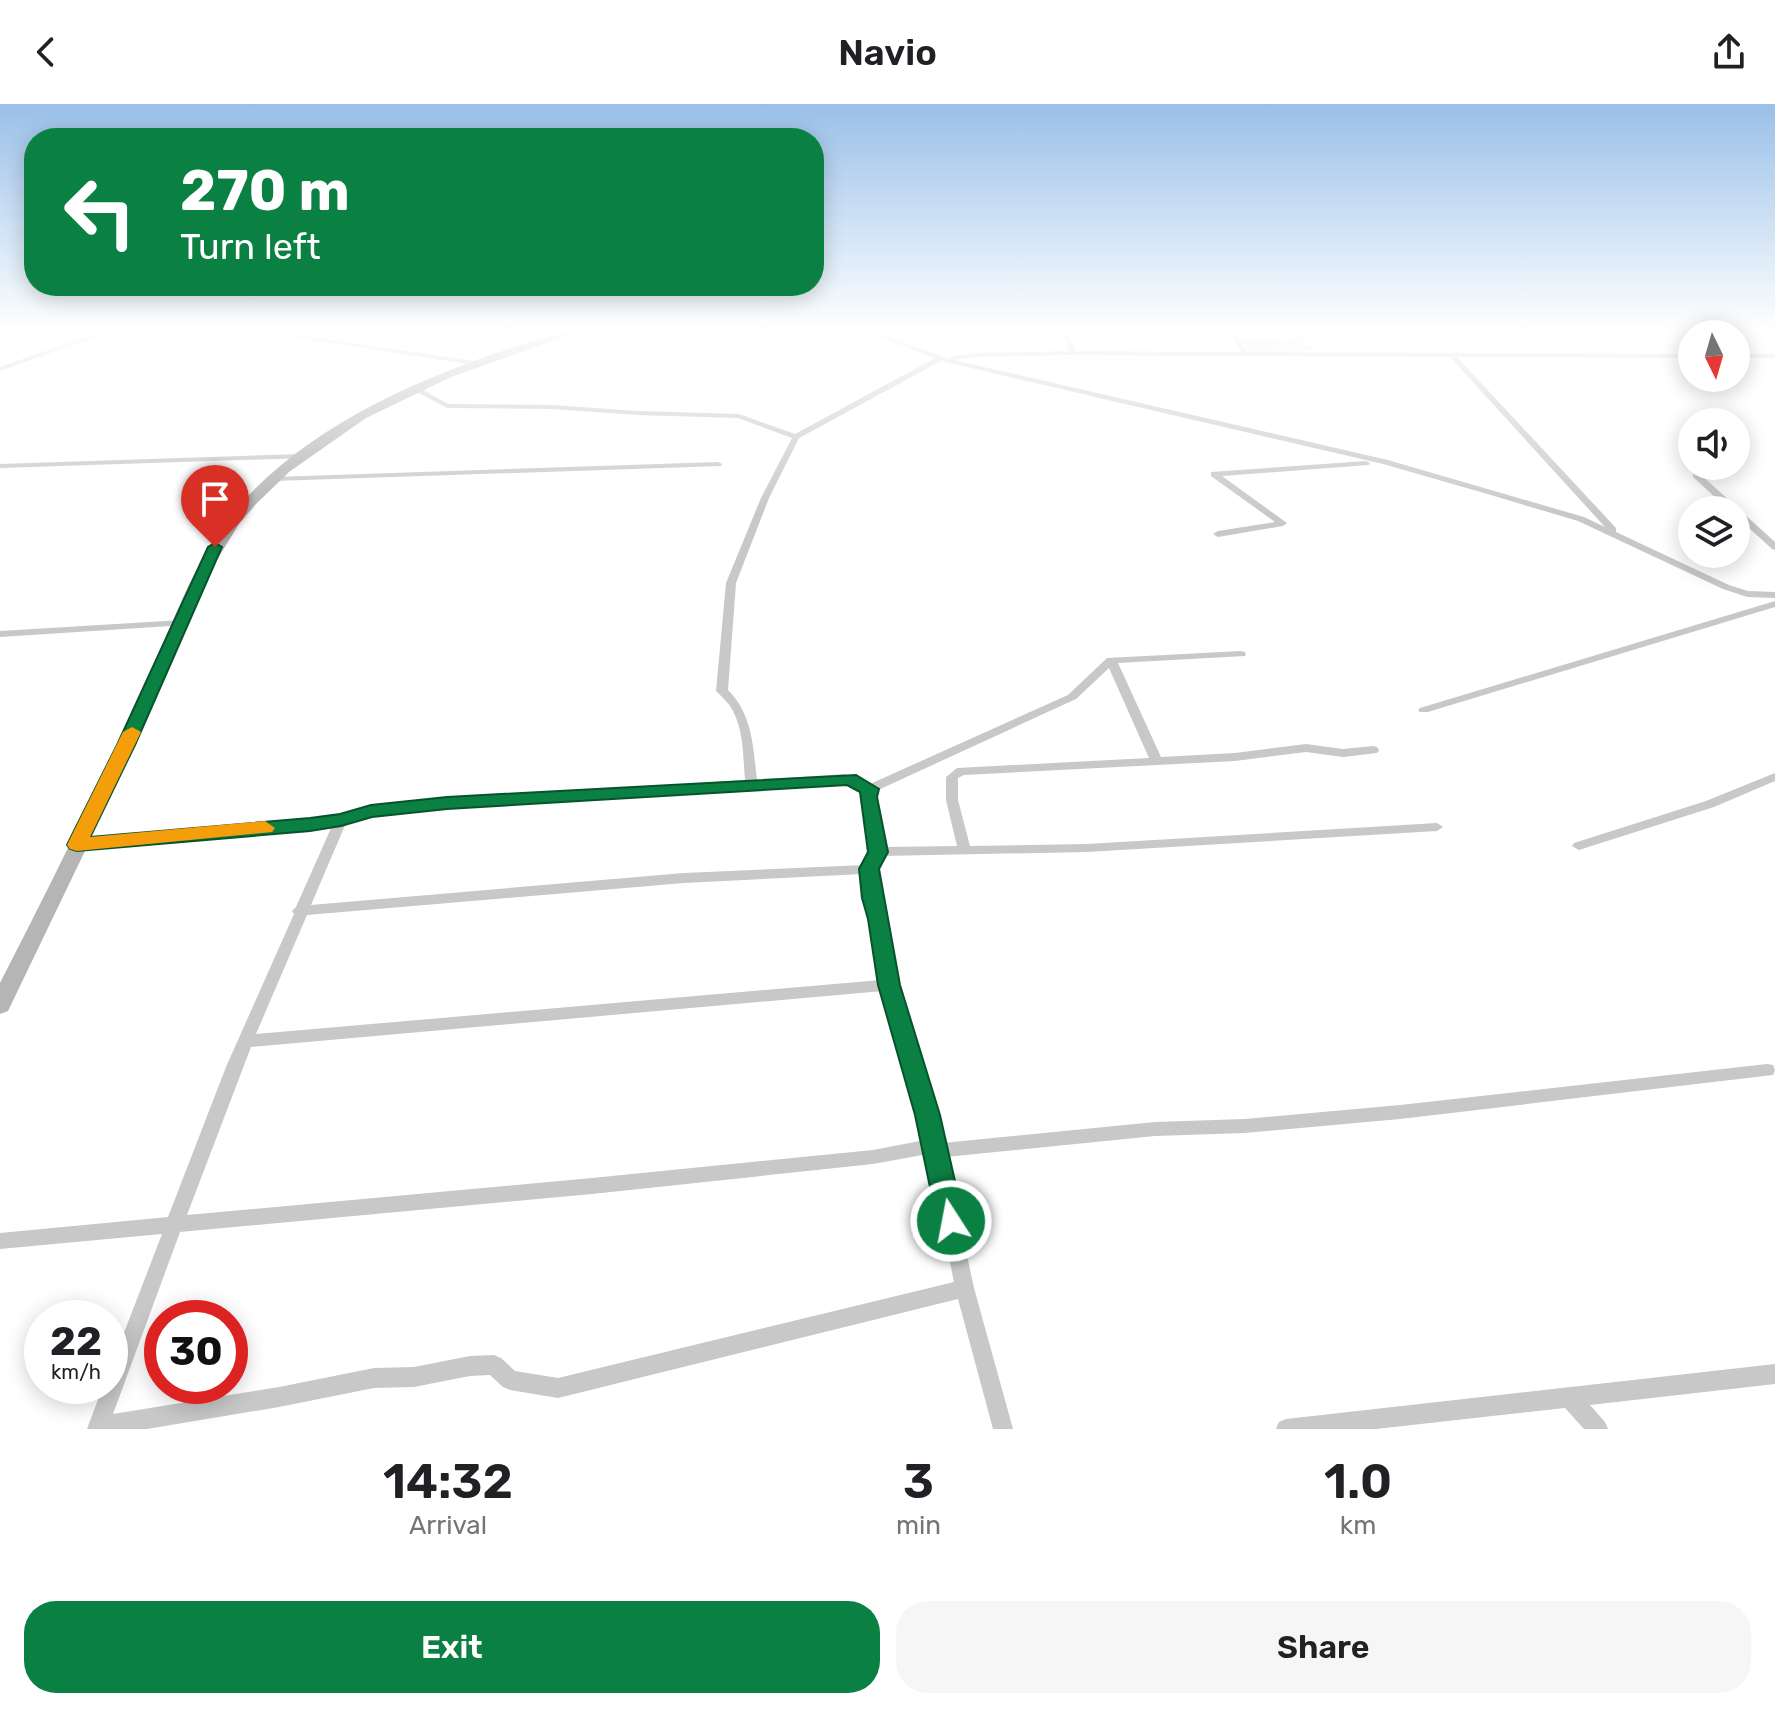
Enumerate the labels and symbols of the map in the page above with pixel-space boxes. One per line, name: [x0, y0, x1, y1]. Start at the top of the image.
north arrow: [1678, 320, 1750, 392]
pin: [181, 465, 249, 547]
position arrow: [909, 1179, 993, 1263]
speed limit sign: 30: [144, 1300, 248, 1404]

